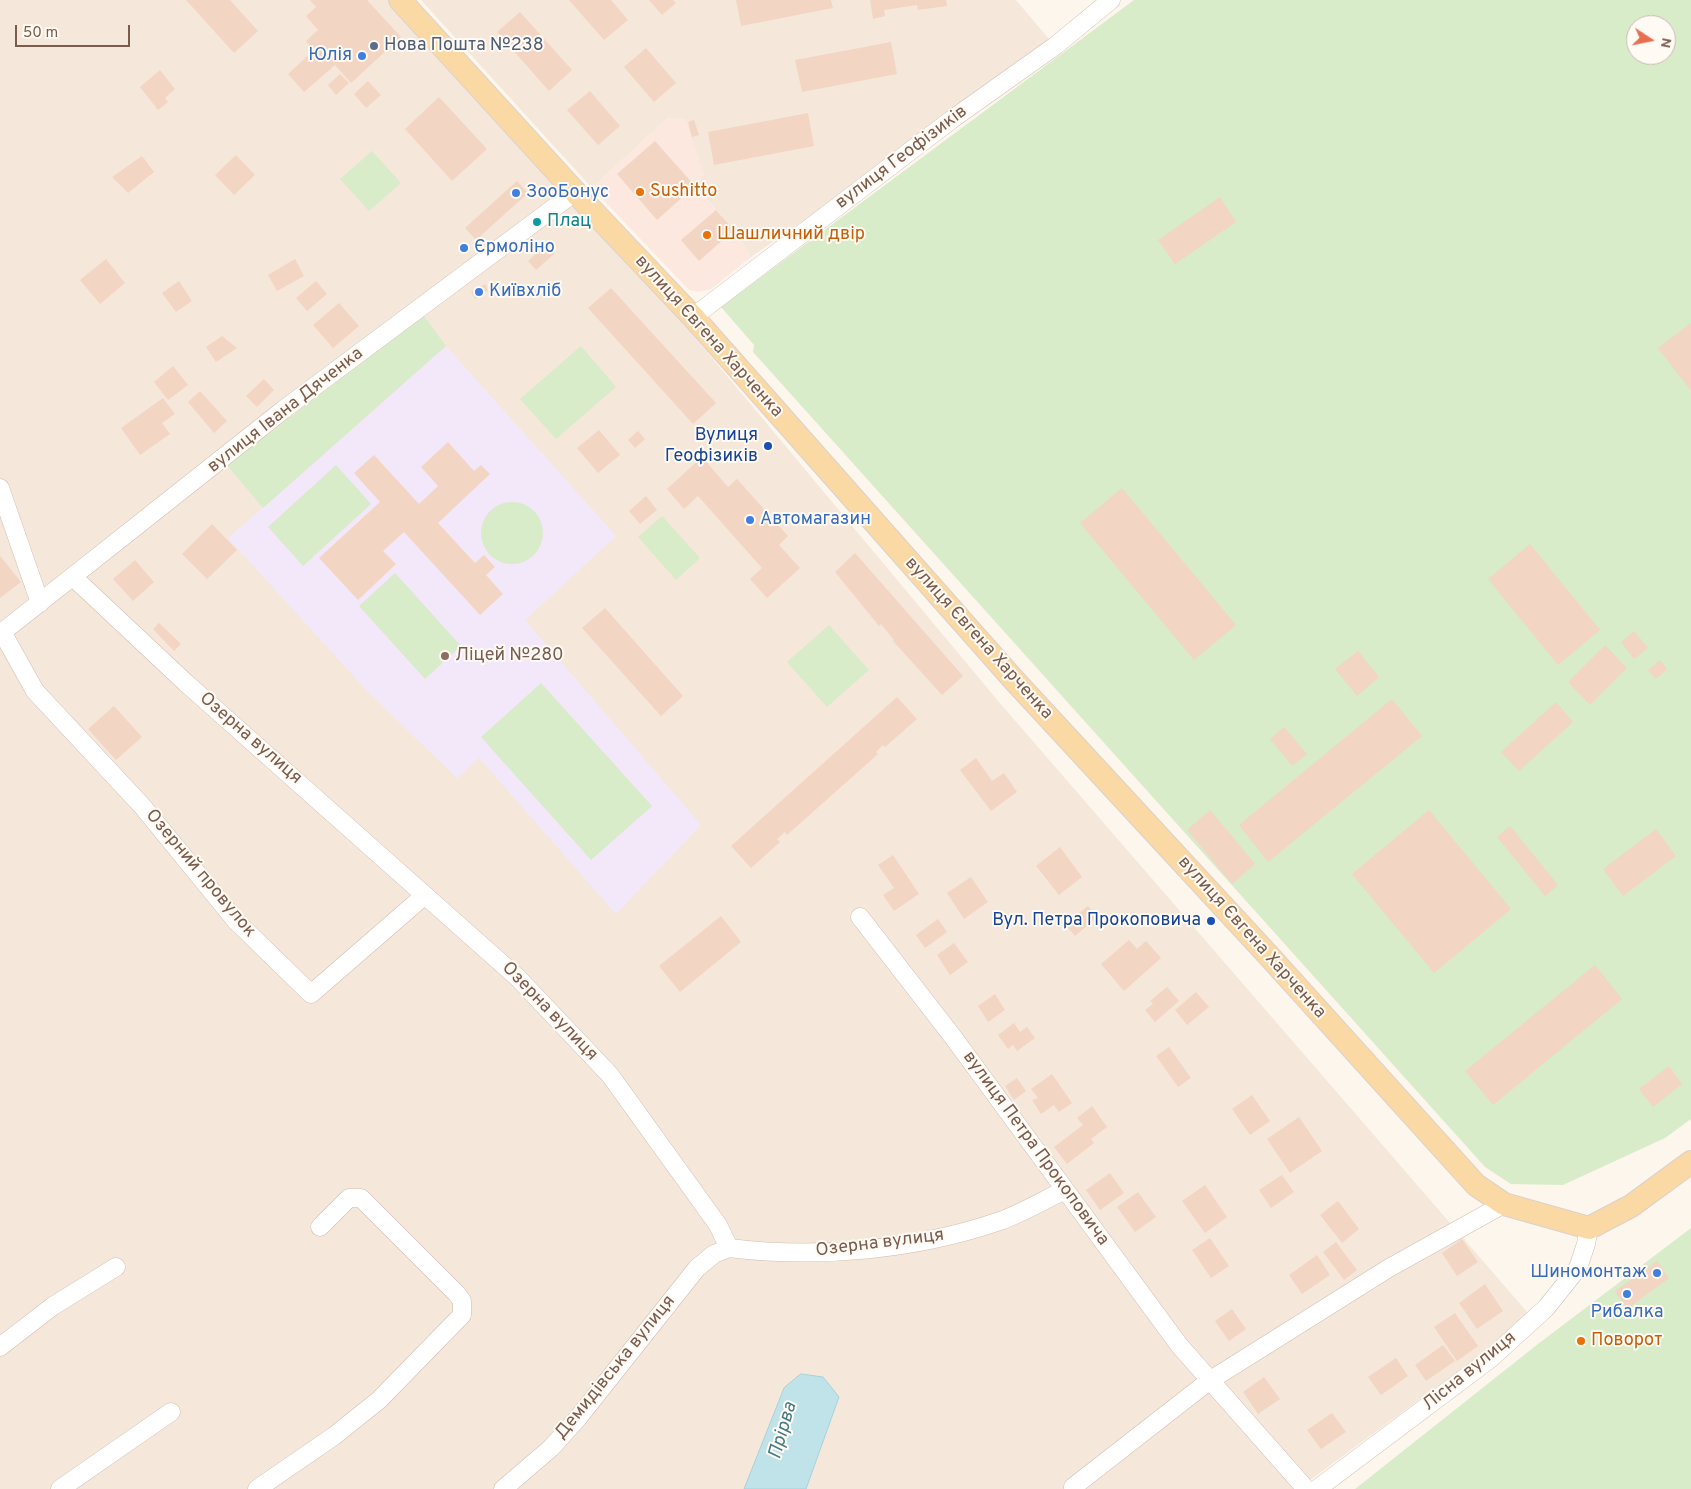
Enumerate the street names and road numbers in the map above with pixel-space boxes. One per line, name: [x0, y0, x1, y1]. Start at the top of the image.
street label: вулиця Геофізиків: [832, 101, 972, 215]
street label: вулиця Євгена Харченка: [629, 251, 787, 423]
street label: вулиця Івана Дяченка: [204, 344, 368, 478]
street label: вулиця Євгена Харченка: [899, 553, 1057, 725]
street label: Озерна вулиця: [194, 688, 306, 790]
street label: Озерний провулок: [140, 805, 260, 943]
street label: вулиця Євгена Харченка: [1172, 852, 1330, 1024]
street label: Озерна вулиця: [496, 958, 602, 1066]
street label: вулиця Петра Прокоповича: [957, 1048, 1113, 1250]
street label: Озерна вулиця: [815, 1225, 945, 1263]
street label: Демидівська вулиця: [551, 1292, 681, 1444]
street label: Лісна вулиця: [1419, 1328, 1521, 1416]

